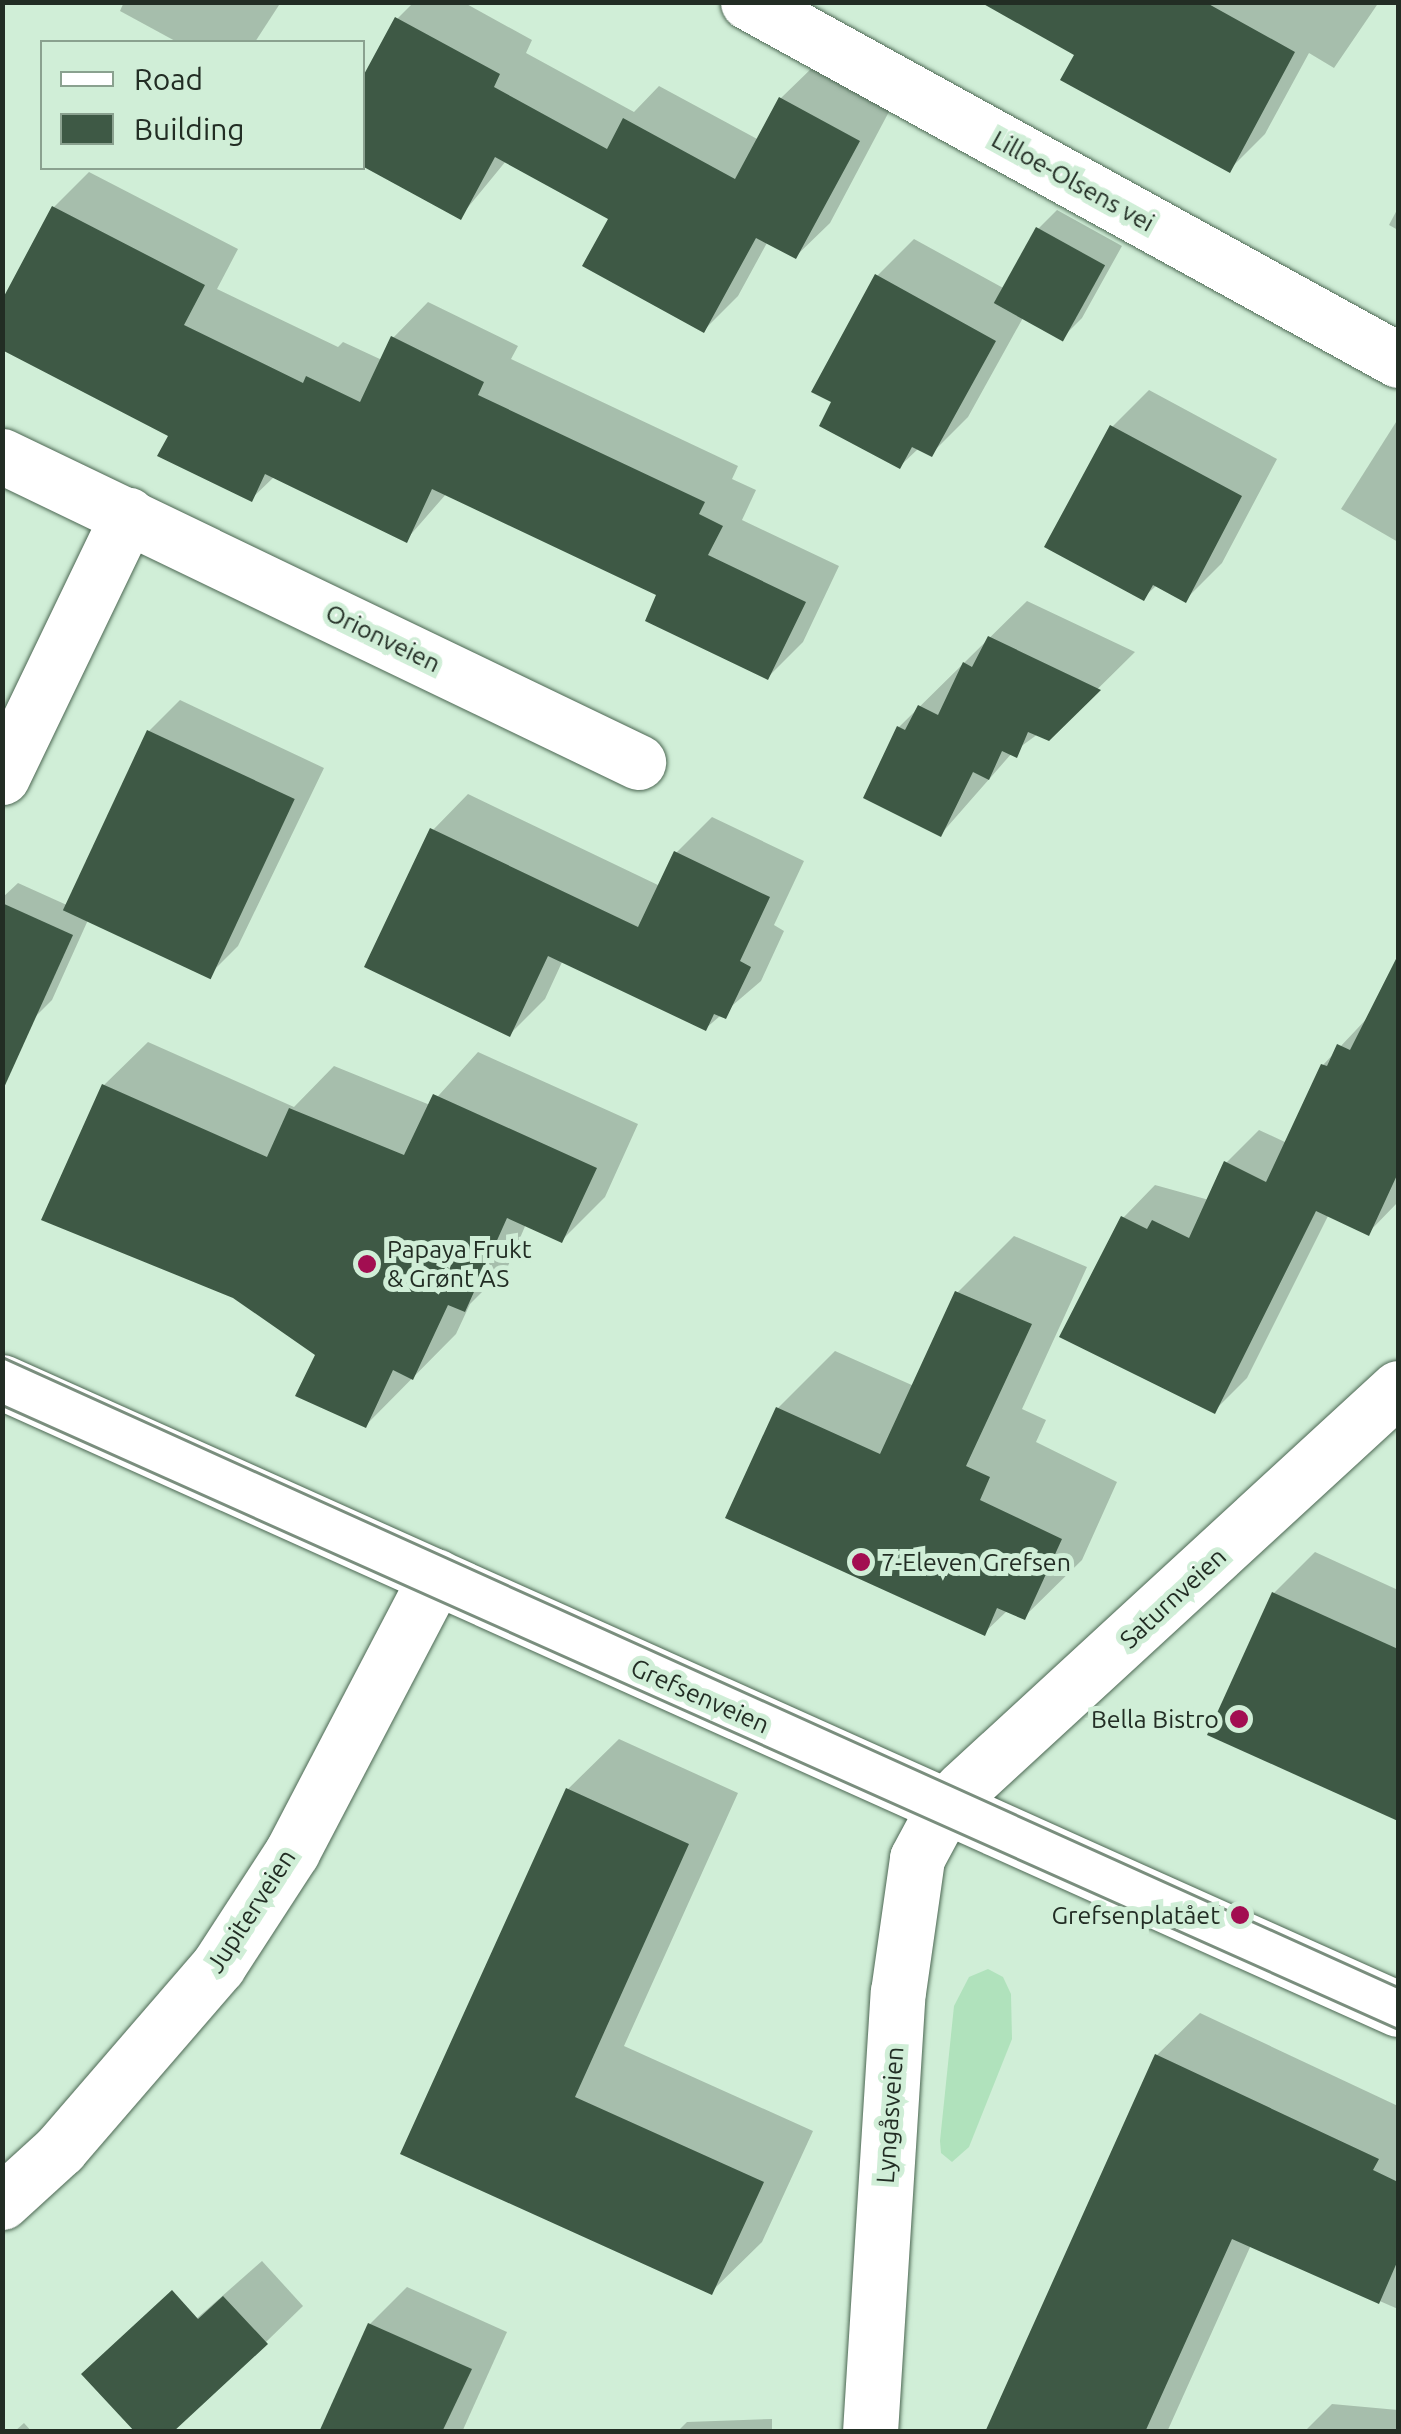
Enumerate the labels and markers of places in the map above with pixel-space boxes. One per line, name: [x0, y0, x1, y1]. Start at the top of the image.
place label: Papaya Frukt & Grønt AS: [387, 1235, 532, 1294]
marker: Papaya Frukt & Grønt AS: [356, 1253, 378, 1275]
place label: 7-Eleven Grefsen: [881, 1547, 1071, 1577]
marker: 7-Eleven Grefsen: [850, 1551, 872, 1573]
place label: Bella Bistro: [1091, 1704, 1219, 1734]
marker: Bella Bistro: [1228, 1708, 1250, 1730]
place label: Grefsenplatået: [1051, 1900, 1220, 1930]
marker: Grefsenplatået: [1229, 1904, 1251, 1926]

